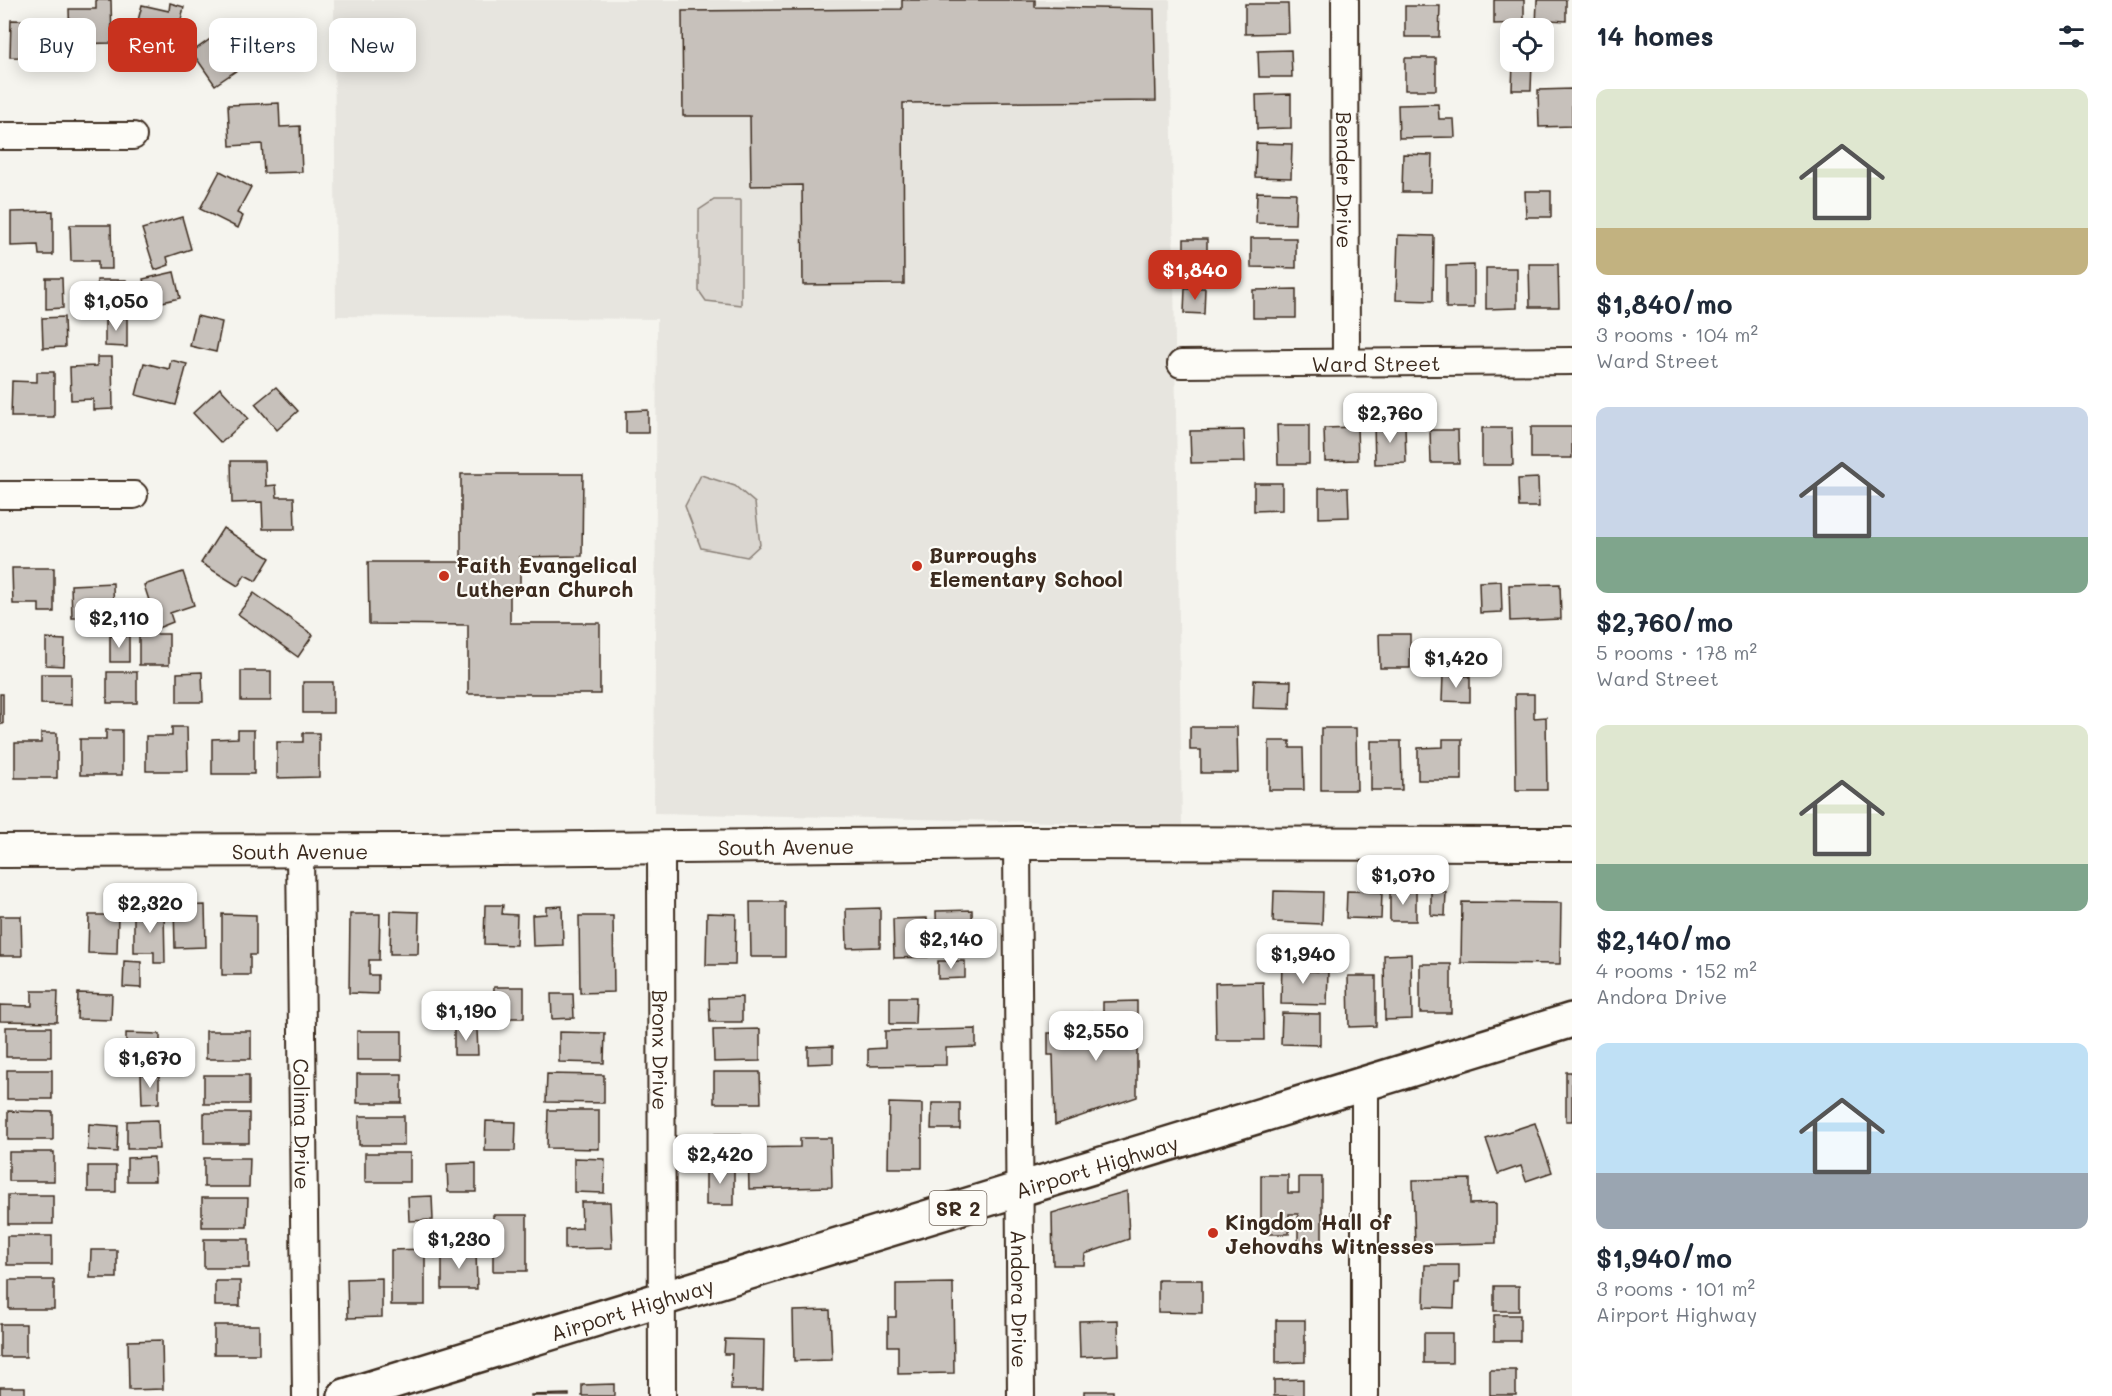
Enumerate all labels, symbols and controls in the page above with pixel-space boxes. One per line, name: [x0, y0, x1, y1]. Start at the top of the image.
chip: Buy: [18, 18, 96, 72]
chip: Rent: [108, 18, 197, 72]
chip: Filters: [209, 18, 317, 72]
chip: New: [329, 18, 416, 72]
map controls: [1500, 18, 1554, 72]
button: locate: [1500, 18, 1554, 72]
text: 14 homes: [1596, 19, 1714, 53]
icon: filters: [2055, 20, 2088, 53]
street label: Bender Drive: [1332, 112, 1359, 248]
icon: home: [1788, 128, 1896, 236]
pin: $1,840: [1146, 250, 1244, 301]
text: $1,840: [1162, 256, 1228, 282]
pin: $1,050: [67, 281, 165, 332]
text: $1,050: [84, 287, 148, 313]
text: $1,840/mo: [1596, 287, 1733, 321]
text: 3 rooms · 104 m²: [1596, 321, 1758, 347]
text: Ward Street: [1596, 347, 1719, 373]
street label: Ward Street: [1311, 349, 1441, 376]
pin: $2,760: [1341, 393, 1439, 444]
text: $2,760: [1357, 399, 1423, 425]
icon: home: [1788, 446, 1896, 554]
place label: Burroughs Elementary School: [929, 541, 1123, 593]
place label: Faith Evangelical Lutheran Church: [456, 551, 637, 602]
marker: Burroughs Elementary School: [910, 559, 924, 573]
marker: Faith Evangelical Lutheran Church: [437, 569, 451, 583]
pin: $2,110: [70, 598, 168, 649]
text: $2,110: [89, 604, 149, 630]
text: $2,760/mo: [1596, 605, 1733, 639]
pin: $1,420: [1407, 638, 1505, 689]
text: 5 rooms · 178 m²: [1596, 639, 1757, 665]
text: $1,420: [1424, 644, 1488, 670]
text: Ward Street: [1596, 665, 1719, 691]
icon: home: [1788, 764, 1896, 872]
street label: South Avenue: [718, 831, 854, 860]
street label: South Avenue: [232, 837, 368, 864]
pin: $1,070: [1354, 855, 1452, 906]
text: $1,070: [1371, 861, 1435, 887]
pin: $2,320: [101, 883, 199, 934]
text: $2,320: [117, 889, 183, 915]
pin: $2,140: [902, 919, 1000, 970]
text: $2,140/mo: [1596, 923, 1731, 957]
text: $2,140: [919, 925, 983, 951]
pin: $1,940: [1254, 934, 1352, 985]
text: $1,940: [1271, 940, 1335, 966]
text: 4 rooms · 152 m²: [1596, 957, 1757, 983]
text: Andora Drive: [1596, 983, 1727, 1009]
street label: Bronx Drive: [648, 990, 675, 1110]
pin: $1,190: [417, 991, 515, 1042]
text: $1,190: [435, 997, 497, 1023]
pin: $2,550: [1047, 1011, 1145, 1062]
text: $2,550: [1063, 1017, 1129, 1043]
pin: $1,670: [101, 1038, 199, 1089]
text: $1,670: [118, 1044, 182, 1070]
street label: Colima Drive: [289, 1058, 317, 1190]
icon: home: [1788, 1082, 1896, 1190]
street label: Airport Highway: [1012, 1128, 1181, 1203]
pin: $2,420: [671, 1134, 769, 1185]
text: $2,420: [687, 1140, 753, 1166]
road number: SR 2: [930, 1191, 986, 1225]
place label: Kingdom Hall of Jehovahs Witnesses: [1225, 1208, 1434, 1259]
pin: $1,230: [410, 1219, 508, 1270]
text: $1,230: [427, 1225, 491, 1251]
marker: Kingdom Hall of Jehovahs Witnesses: [1206, 1226, 1220, 1240]
street label: Andora Drive: [1006, 1230, 1034, 1368]
text: $1,940/mo: [1596, 1241, 1732, 1275]
street label: Airport Highway: [547, 1270, 717, 1346]
text: 3 rooms · 101 m²: [1596, 1275, 1755, 1301]
text: Airport Highway: [1596, 1301, 1757, 1327]

